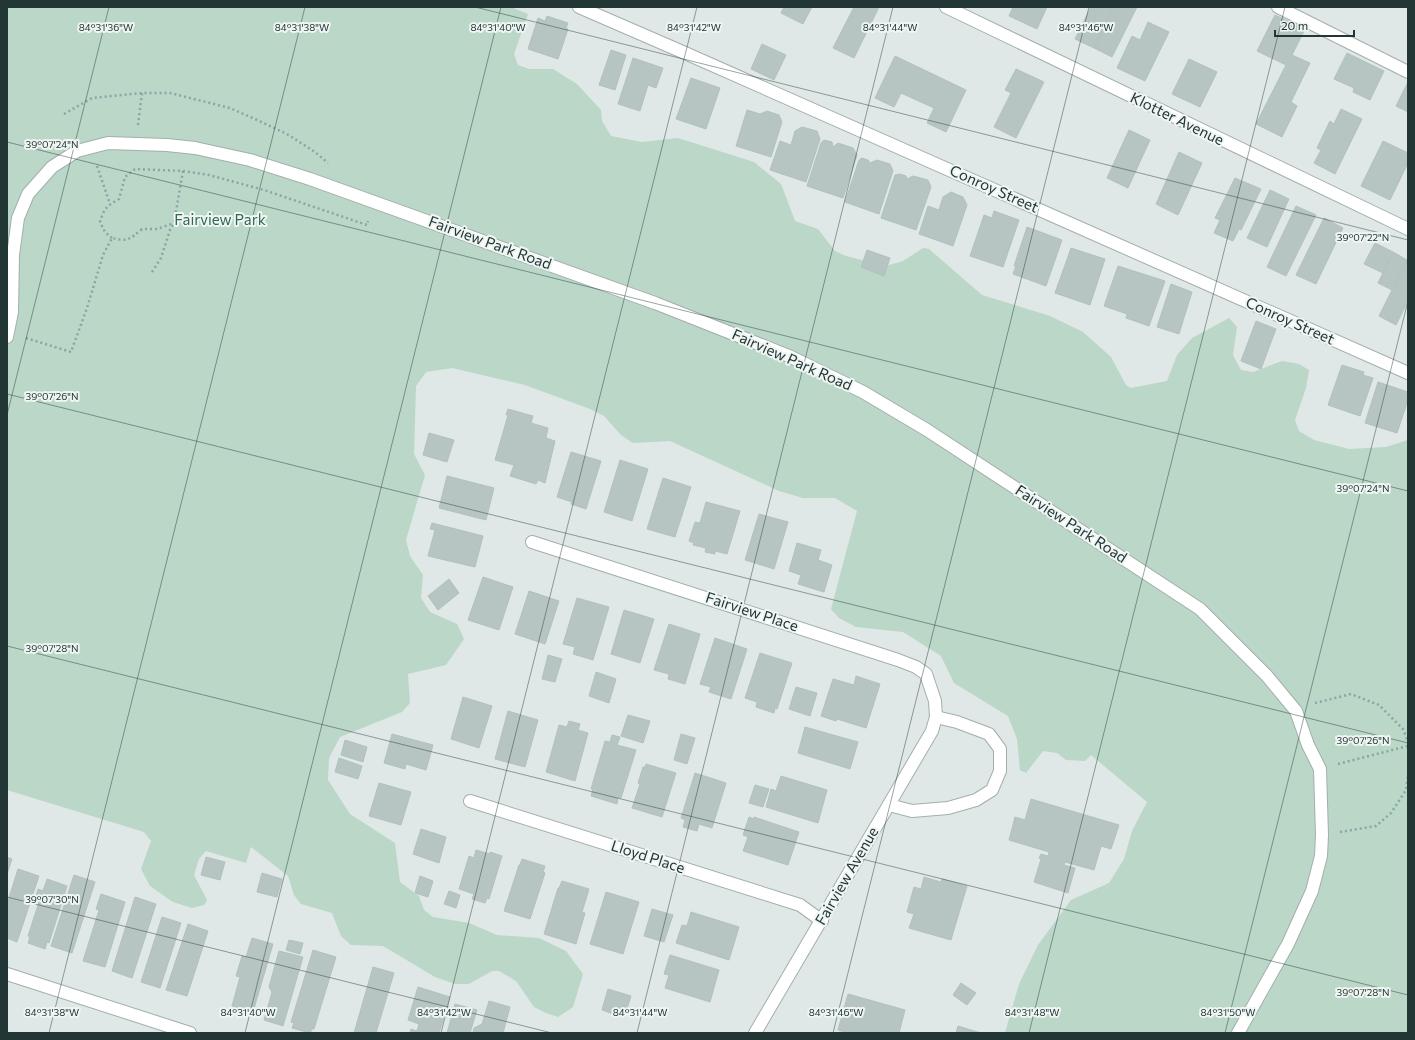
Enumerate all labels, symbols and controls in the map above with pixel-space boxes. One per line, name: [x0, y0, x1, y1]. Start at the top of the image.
scale bar: [1275, 12, 1354, 38]
text: 20 m: [1281, 18, 1308, 32]
text: 84°31'36"W: [79, 21, 133, 33]
text: 84°31'38"W: [275, 21, 329, 33]
text: 84°31'40"W: [470, 21, 526, 33]
text: 84°31'42"W: [667, 21, 721, 33]
text: 84°31'44"W: [863, 21, 917, 33]
text: 84°31'46"W: [1059, 21, 1113, 33]
street label: Klotter Avenue: [1128, 88, 1227, 149]
text: 39°07'24"N: [26, 138, 78, 150]
street label: Conroy Street: [947, 160, 1042, 216]
park label: Fairview Park: [174, 210, 266, 228]
street label: Fairview Park Road: [426, 211, 554, 273]
text: 39°07'22"N: [1337, 231, 1389, 243]
street label: Conroy Street: [1243, 292, 1338, 348]
street label: Fairview Park Road: [730, 325, 855, 394]
text: 39°07'26"N: [25, 390, 79, 402]
street label: Fairview Park Road: [1012, 480, 1131, 566]
text: 39°07'24"N: [1337, 482, 1389, 494]
street label: Fairview Place: [704, 588, 801, 635]
text: 39°07'28"N: [25, 642, 79, 654]
text: 39°07'26"N: [1336, 734, 1390, 746]
street label: Fairview Avenue: [811, 823, 882, 928]
street label: Lloyd Place: [609, 836, 688, 876]
text: 39°07'30"N: [25, 893, 79, 905]
text: 39°07'28"N: [1336, 986, 1390, 998]
text: 84°31'38"W: [25, 1006, 79, 1018]
text: 84°31'40"W: [220, 1006, 276, 1018]
text: 84°31'42"W: [417, 1006, 471, 1018]
text: 84°31'44"W: [613, 1006, 667, 1018]
text: 84°31'46"W: [809, 1006, 863, 1018]
text: 84°31'48"W: [1005, 1006, 1059, 1018]
text: 84°31'50"W: [1201, 1006, 1255, 1018]

